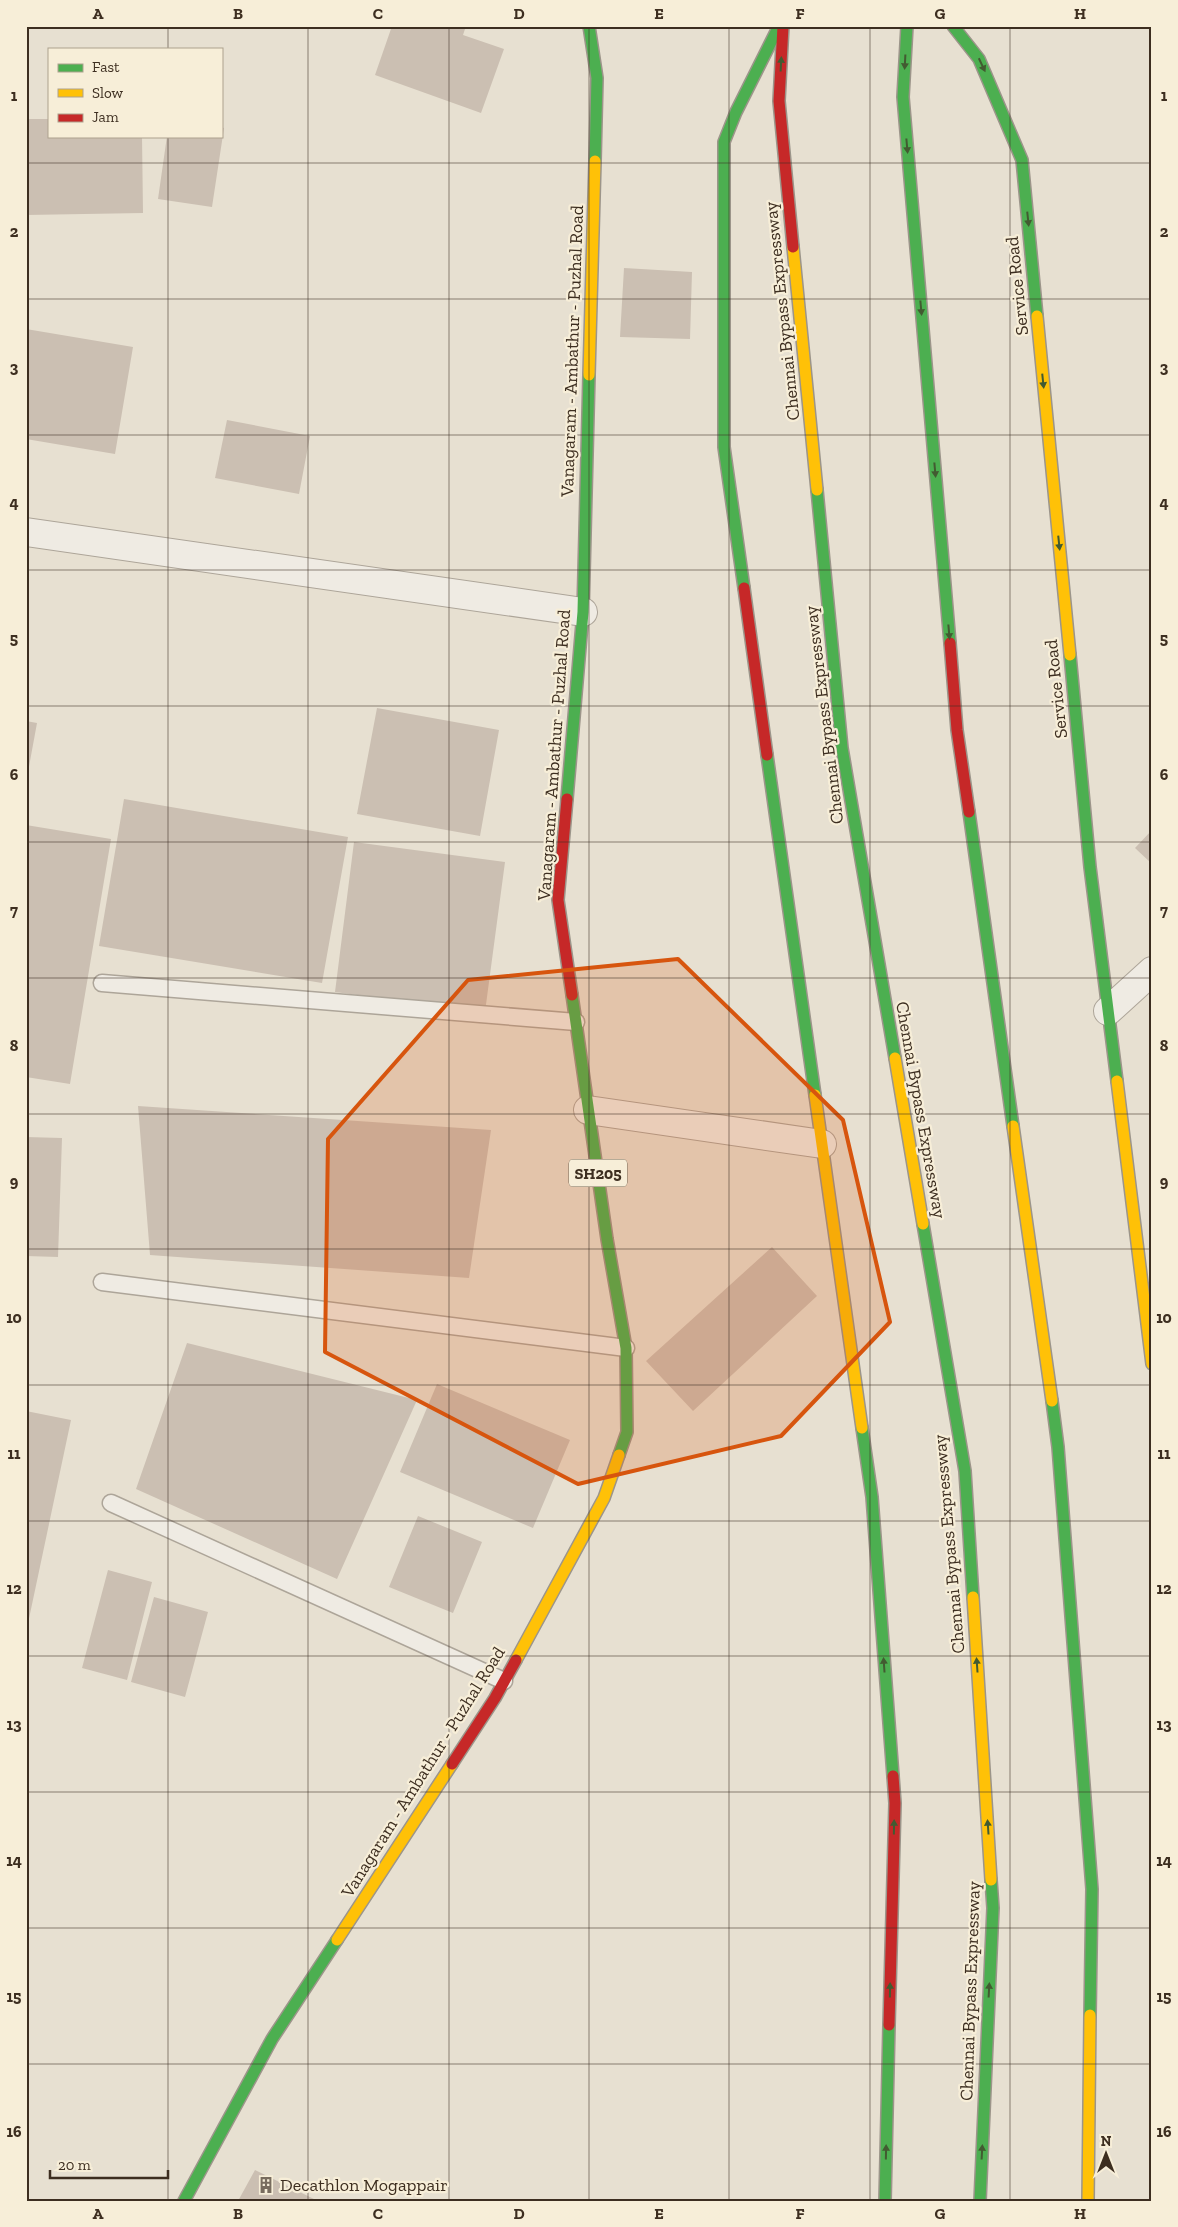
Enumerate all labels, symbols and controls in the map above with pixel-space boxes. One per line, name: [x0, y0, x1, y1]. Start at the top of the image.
text: A: [93, 4, 104, 23]
text: B: [233, 4, 243, 23]
text: C: [373, 4, 383, 23]
text: D: [513, 4, 525, 23]
text: E: [654, 4, 664, 23]
text: F: [795, 4, 805, 23]
text: G: [935, 4, 946, 23]
text: H: [1074, 4, 1086, 23]
legend: [48, 48, 222, 138]
one-way arrow: [900, 54, 908, 70]
one-way arrow: [778, 55, 786, 71]
text: Fast: [92, 58, 120, 76]
one-way arrow: [978, 58, 986, 72]
text: Slow: [92, 84, 124, 102]
text: 1: [11, 86, 18, 105]
text: 1: [1161, 86, 1168, 105]
text: Jam: [92, 108, 119, 126]
one-way arrow: [903, 138, 911, 154]
street label: Chennai Bypass Expressway: [759, 200, 804, 421]
street label: Vanagaram - Ambathur - Puzhal Road: [556, 205, 588, 498]
one-way arrow: [1024, 211, 1032, 227]
text: 2: [10, 222, 19, 241]
text: 2: [1160, 222, 1169, 241]
street label: Service Road: [1001, 235, 1033, 337]
one-way arrow: [917, 300, 925, 316]
text: 3: [10, 358, 19, 377]
text: 3: [1160, 358, 1169, 377]
one-way arrow: [1040, 373, 1048, 389]
one-way arrow: [931, 462, 939, 478]
text: 4: [9, 493, 19, 512]
text: 4: [1159, 493, 1169, 512]
one-way arrow: [1055, 535, 1063, 551]
street label: Chennai Bypass Expressway: [800, 604, 848, 825]
street label: Vanagaram - Ambathur - Puzhal Road: [533, 609, 575, 902]
one-way arrow: [945, 624, 953, 640]
text: 5: [10, 629, 18, 648]
text: 5: [1160, 629, 1168, 648]
street label: Service Road: [1040, 638, 1072, 740]
text: 6: [10, 765, 19, 784]
text: 6: [1160, 765, 1169, 784]
text: 7: [10, 901, 18, 920]
text: 7: [1160, 901, 1168, 920]
street label: Chennai Bypass Expressway: [891, 1000, 951, 1221]
text: 8: [10, 1036, 19, 1055]
text: 8: [1160, 1036, 1169, 1055]
road number: SH205: [569, 1160, 627, 1186]
text: 9: [10, 1172, 19, 1191]
text: 9: [1160, 1172, 1169, 1191]
text: 10: [6, 1308, 22, 1327]
text: 10: [1156, 1308, 1172, 1327]
street label: Chennai Bypass Expressway: [928, 1433, 970, 1654]
text: 11: [8, 1444, 21, 1463]
text: 11: [1158, 1444, 1171, 1463]
text: 12: [6, 1579, 22, 1598]
text: 12: [1156, 1579, 1172, 1598]
street label: Vanagaram - Ambathur - Puzhal Road: [336, 1642, 510, 1902]
one-way arrow: [880, 1657, 888, 1673]
one-way arrow: [973, 1657, 981, 1673]
text: 13: [7, 1715, 22, 1734]
text: 13: [1157, 1715, 1172, 1734]
one-way arrow: [890, 1819, 898, 1835]
one-way arrow: [983, 1819, 991, 1835]
text: 14: [6, 1851, 22, 1870]
text: 14: [1156, 1851, 1172, 1870]
street label: Chennai Bypass Expressway: [955, 1880, 985, 2101]
one-way arrow: [886, 1981, 894, 1997]
one-way arrow: [986, 1981, 994, 1997]
text: 15: [7, 1987, 21, 2006]
text: 15: [1157, 1987, 1171, 2006]
text: 16: [6, 2122, 22, 2141]
text: 16: [1156, 2122, 1172, 2141]
north arrow: [1080, 2130, 1130, 2180]
text: N: [1101, 2133, 1112, 2150]
one-way arrow: [883, 2144, 891, 2160]
one-way arrow: [979, 2144, 987, 2160]
scale bar: [50, 2147, 168, 2179]
text: 20 m: [58, 2156, 91, 2174]
place label: Decathlon Mogappair: [280, 2174, 448, 2196]
building icon: Decathlon Mogappair: [256, 2175, 276, 2195]
text: A: [93, 2204, 104, 2223]
text: B: [233, 2204, 243, 2223]
text: C: [373, 2204, 383, 2223]
text: D: [513, 2204, 525, 2223]
text: E: [654, 2204, 664, 2223]
text: F: [795, 2204, 805, 2223]
text: G: [935, 2204, 946, 2223]
text: H: [1074, 2204, 1086, 2223]

